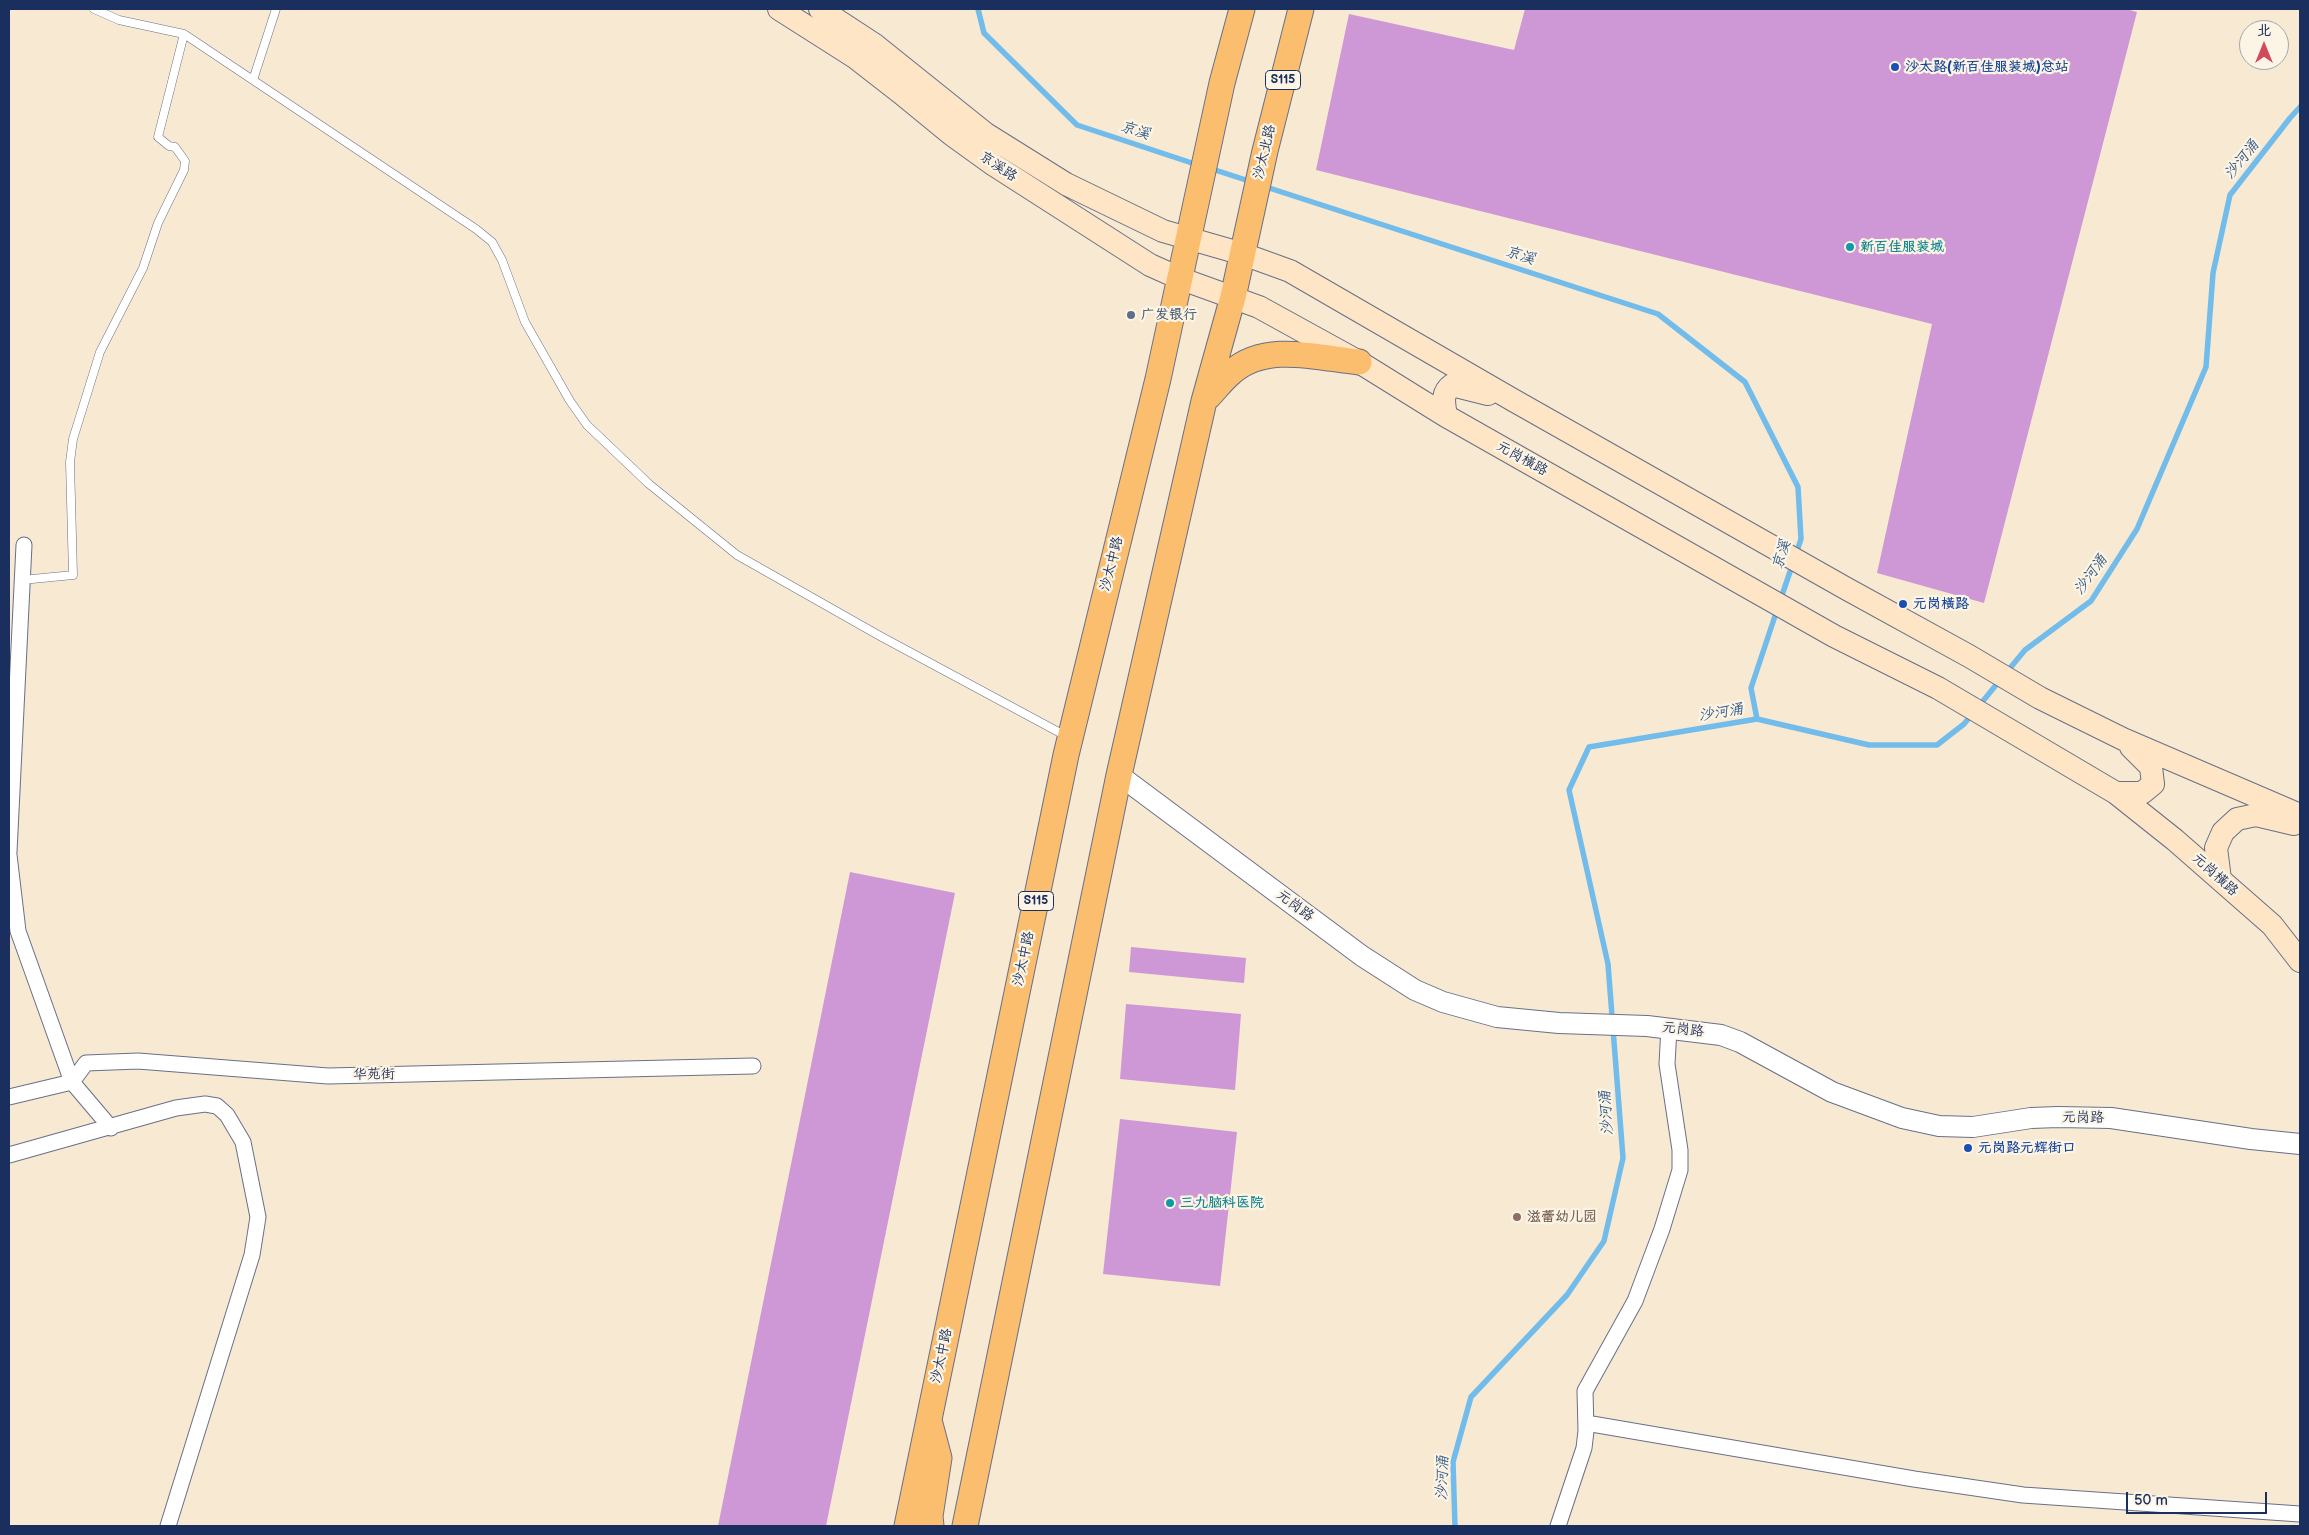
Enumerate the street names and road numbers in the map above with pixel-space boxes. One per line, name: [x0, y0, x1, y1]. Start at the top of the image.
road number: S115: [1266, 70, 1300, 90]
street label: 沙太北路: [1251, 123, 1279, 181]
street label: 京溪路: [976, 148, 1020, 186]
street label: 元岗横路: [1493, 438, 1551, 480]
street label: 沙太中路: [1097, 535, 1127, 593]
street label: 元岗横路: [2189, 850, 2241, 900]
street label: 元岗路: [1273, 887, 1317, 925]
road number: S115: [1018, 891, 1054, 910]
street label: 沙太中路: [1010, 930, 1038, 988]
street label: 元岗路: [1661, 1019, 1705, 1041]
street label: 华苑街: [353, 1066, 395, 1084]
street label: 元岗路: [2062, 1109, 2104, 1127]
street label: 沙太中路: [928, 1327, 956, 1385]

